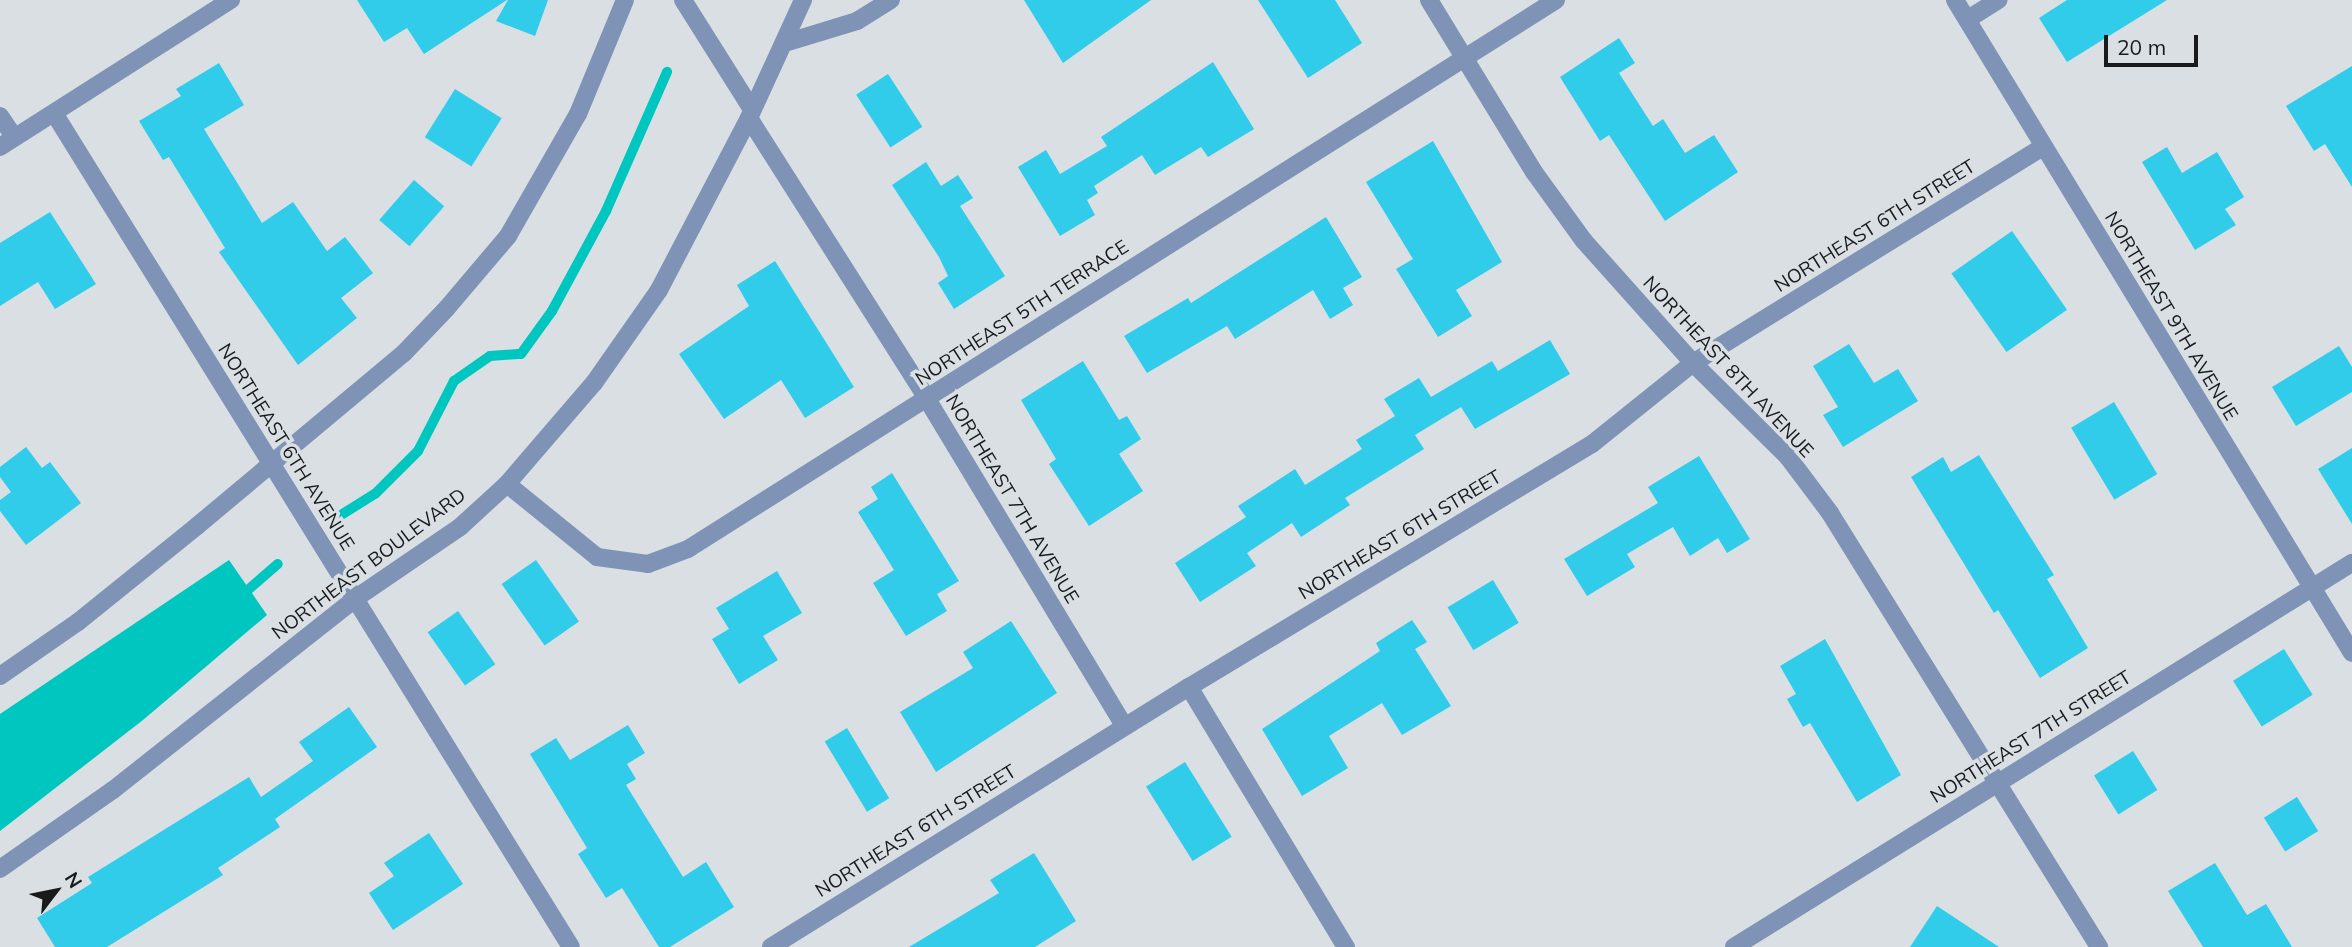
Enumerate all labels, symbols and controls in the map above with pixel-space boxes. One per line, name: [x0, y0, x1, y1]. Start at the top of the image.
scale bar: [2107, 21, 2202, 65]
text: 20 m: [2117, 34, 2166, 60]
street label: NORTHEAST 6TH STREET: [1770, 155, 1980, 297]
street label: NORTHEAST 9TH AVENUE: [2100, 208, 2242, 424]
street label: NORTHEAST 5TH TERRACE: [911, 236, 1133, 390]
street label: NORTHEAST 8TH AVENUE: [1638, 272, 1818, 462]
street label: NORTHEAST 6TH AVENUE: [213, 339, 359, 555]
street label: NORTHEAST 7TH AVENUE: [941, 391, 1083, 607]
street label: NORTHEAST 6TH STREET: [1294, 465, 1506, 605]
street label: NORTHEAST BOULEVARD: [268, 484, 470, 644]
street label: NORTHEAST 7TH STREET: [1926, 666, 2136, 808]
street label: NORTHEAST 6TH STREET: [811, 760, 1021, 902]
north arrow: [21, 856, 91, 926]
text: N: [60, 867, 88, 892]

